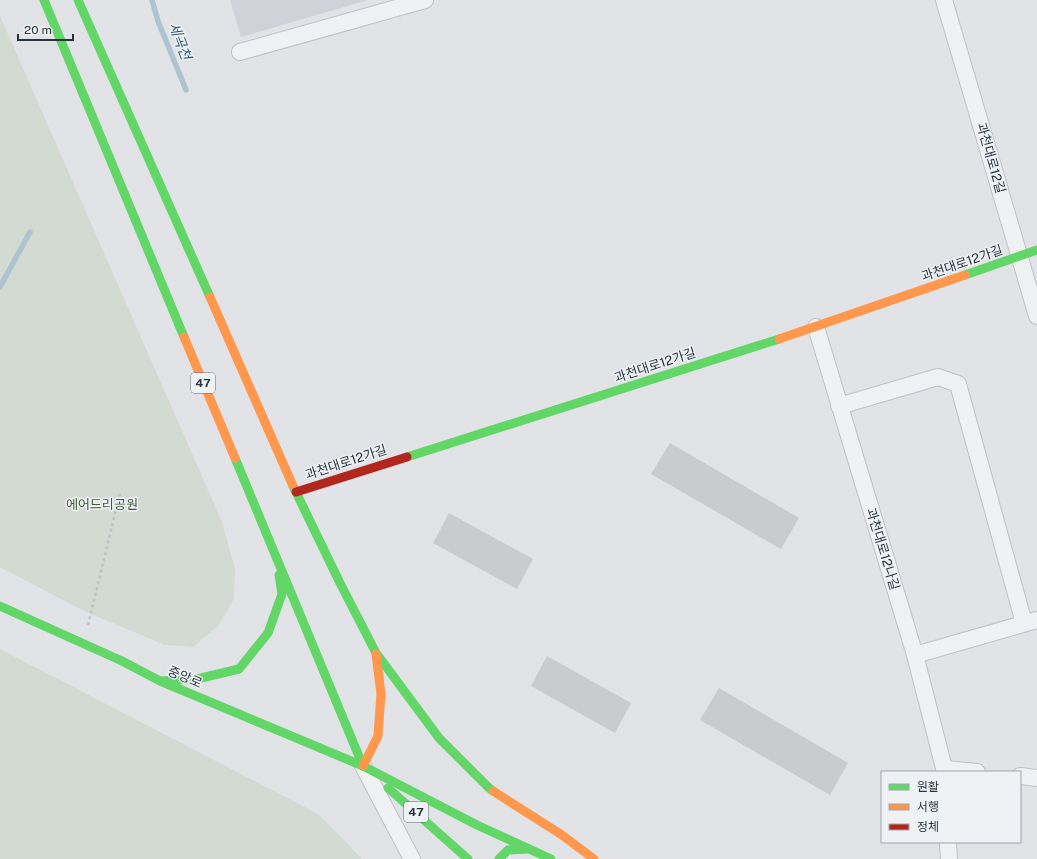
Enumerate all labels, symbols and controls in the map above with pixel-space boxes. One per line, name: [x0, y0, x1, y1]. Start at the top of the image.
scale bar: [18, 16, 73, 42]
water label: 세곡천: [166, 20, 195, 63]
text: 20 m: [24, 23, 52, 37]
street label: 과천대로12길: [974, 121, 1008, 195]
street label: 과천대로12가길: [919, 242, 1005, 284]
street label: 과천대로12가길: [612, 345, 698, 385]
road number: 47: [191, 373, 215, 393]
street label: 과천대로12가길: [303, 442, 389, 482]
park label: 에어드리공원: [66, 497, 138, 512]
street label: 과천대로12나길: [863, 506, 903, 592]
street label: 중앙로: [166, 663, 204, 691]
legend: [881, 771, 1021, 843]
text: 원활: [917, 780, 939, 794]
text: 서행: [917, 800, 939, 814]
road number: 47: [404, 802, 428, 822]
text: 정체: [917, 820, 939, 834]

